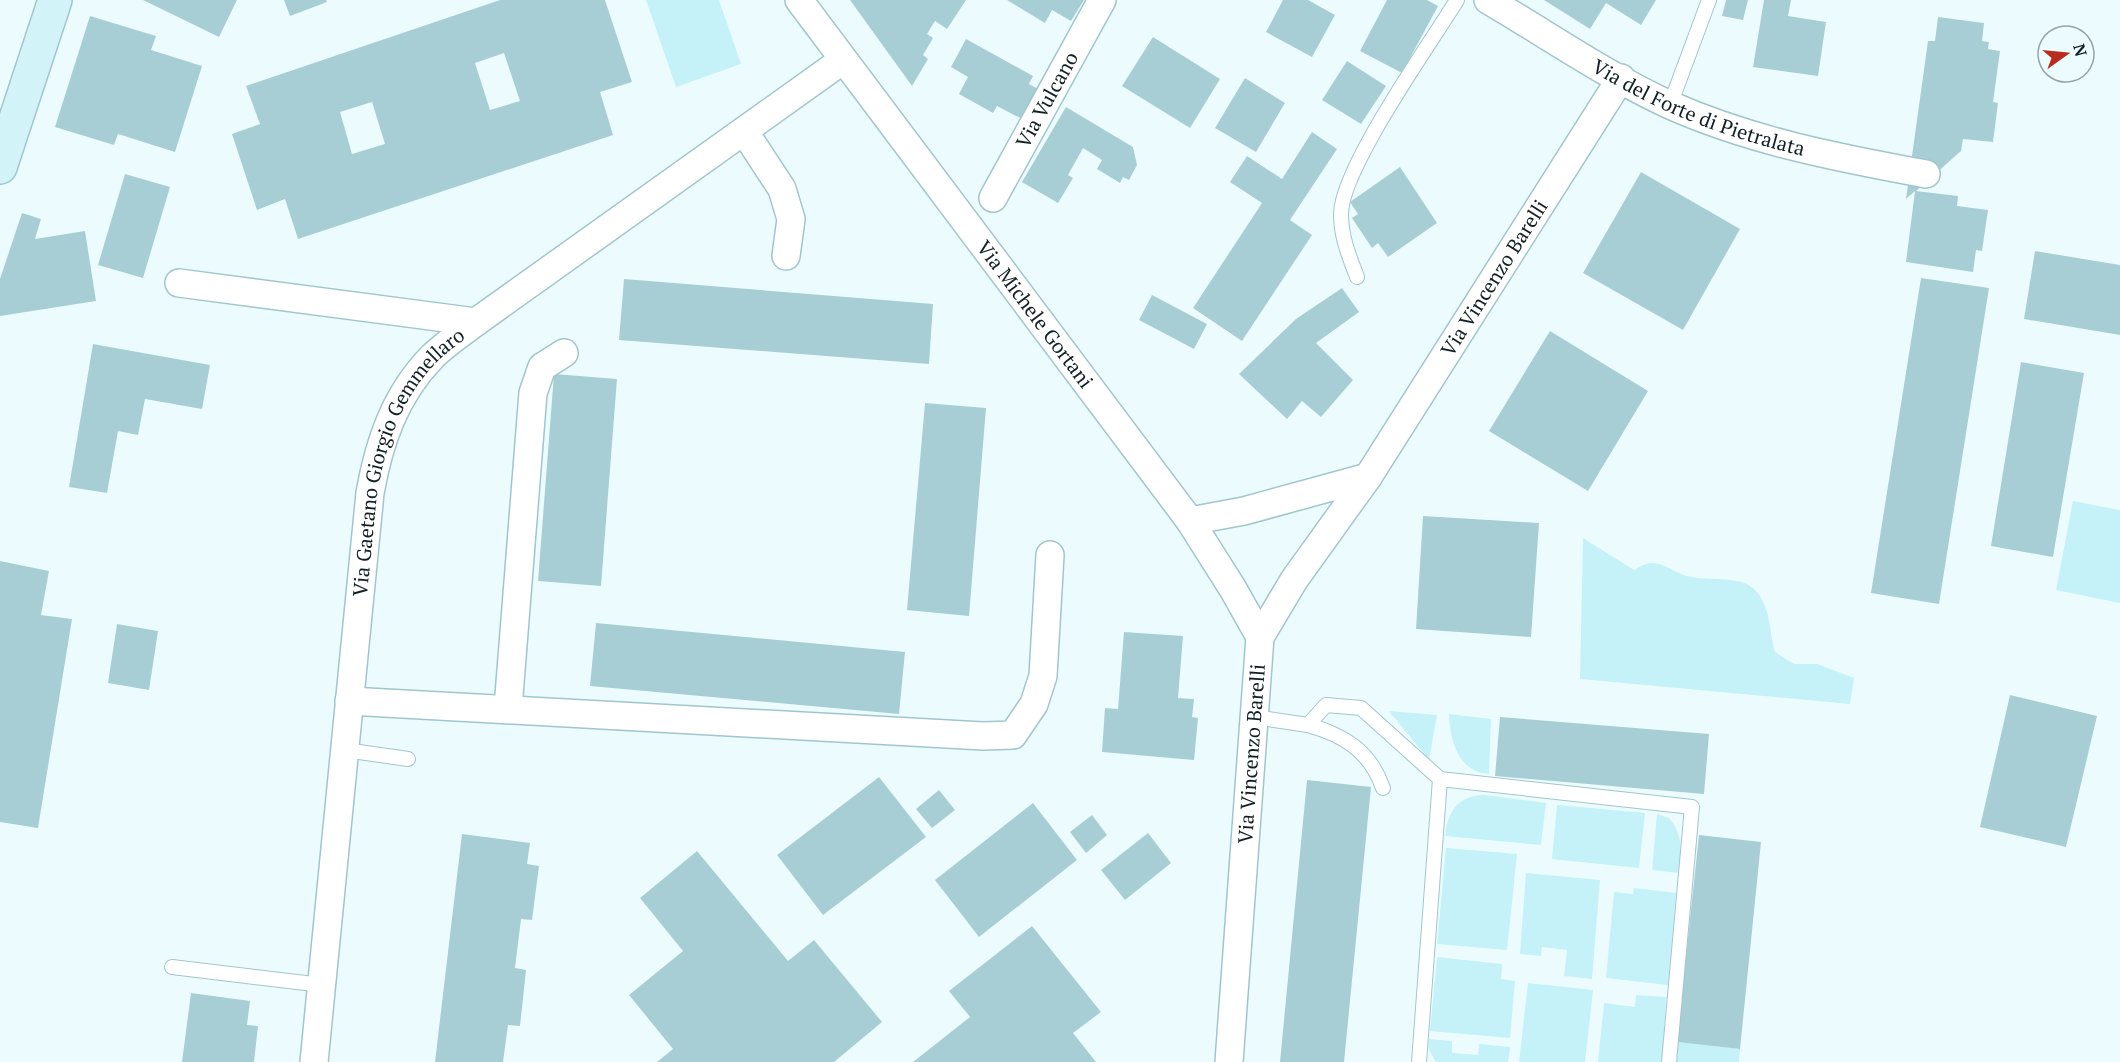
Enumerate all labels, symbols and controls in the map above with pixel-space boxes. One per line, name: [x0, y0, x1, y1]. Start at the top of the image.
north arrow: [2036, 24, 2096, 84]
text: N: [2068, 41, 2093, 59]
street label: Via Vulcano: [1009, 47, 1084, 153]
street label: Via del Forte di Pietralata: [1588, 52, 1808, 162]
street label: Via Vincenzo Barelli: [1434, 194, 1553, 361]
street label: Via Michele Gortani: [971, 235, 1100, 393]
street label: Via Gaetano Giorgio Gemmellaro: [346, 321, 470, 598]
street label: Via Vincenzo Barelli: [1231, 663, 1271, 845]

